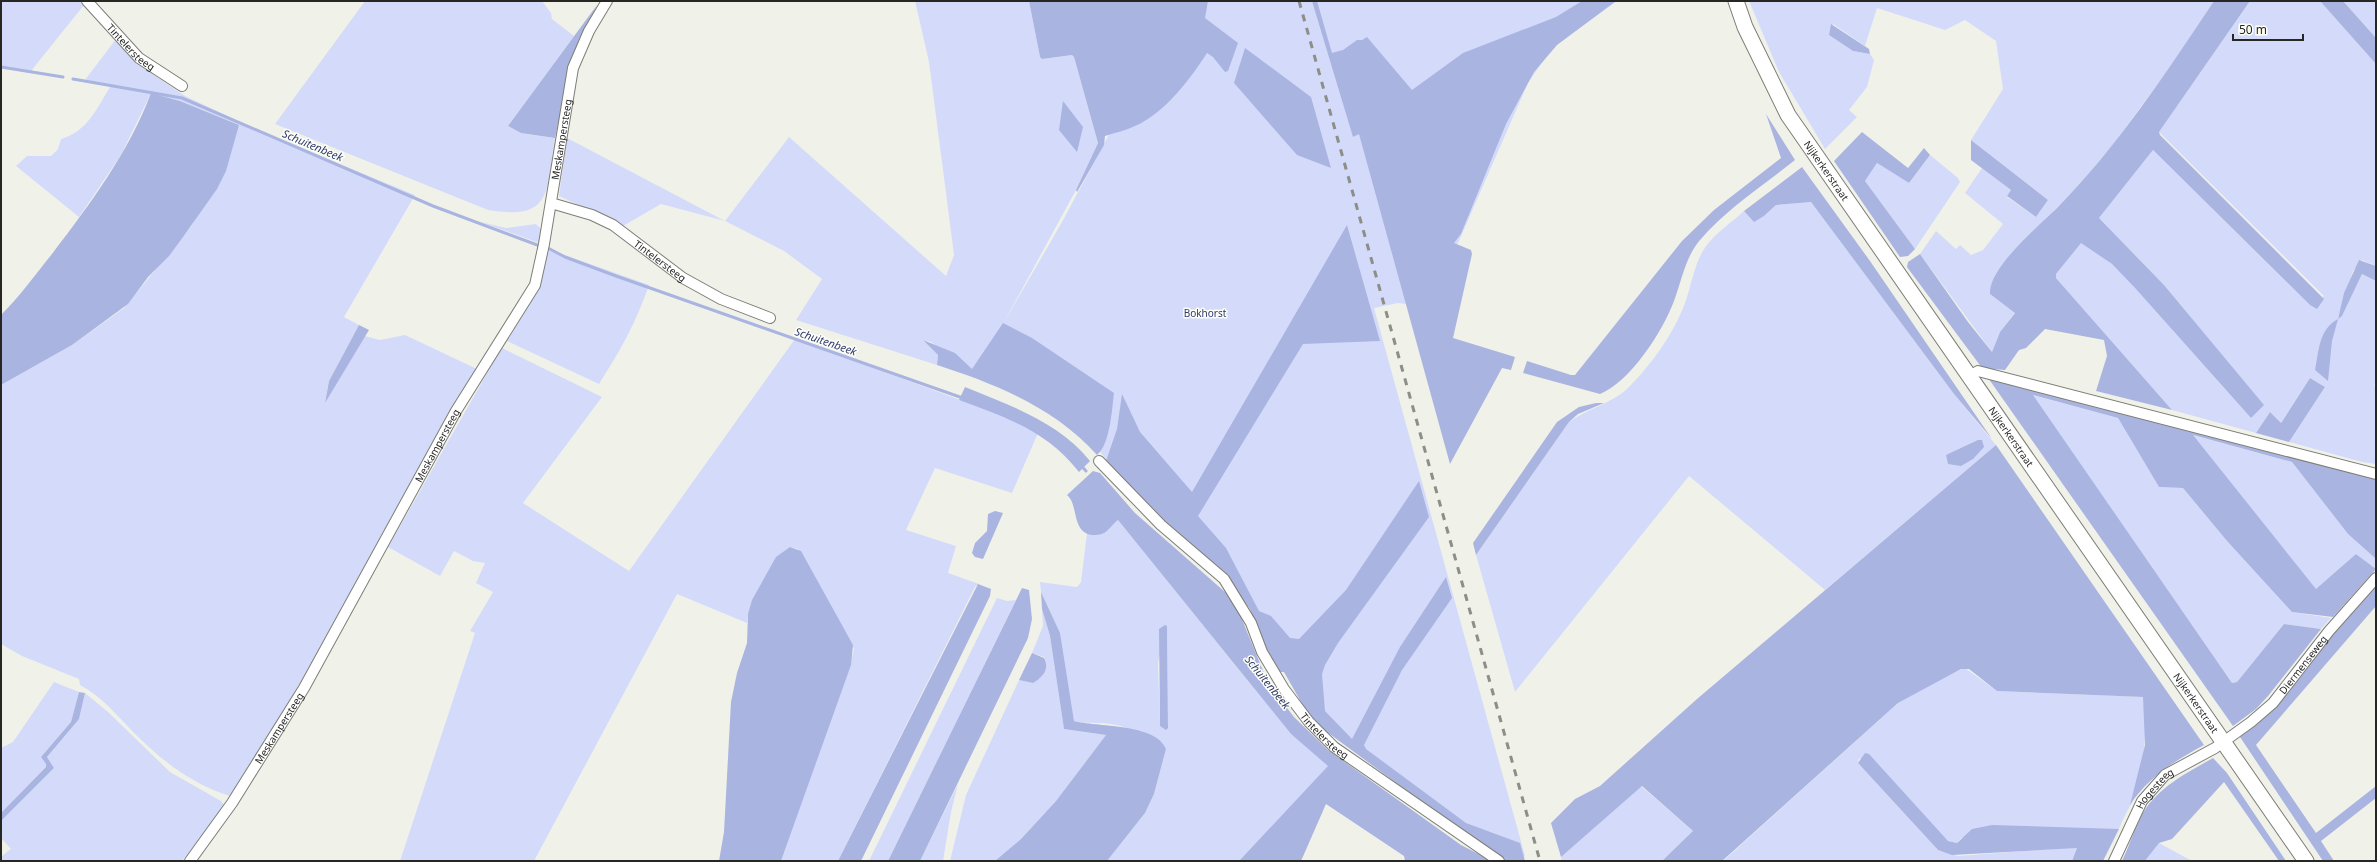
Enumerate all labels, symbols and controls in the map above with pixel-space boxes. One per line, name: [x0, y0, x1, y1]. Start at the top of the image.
scale bar: [2233, 16, 2303, 42]
street label: Tintelersteeg: [104, 21, 158, 74]
text: 50 m: [2239, 21, 2267, 38]
street label: Meskampersteeg: [548, 98, 575, 181]
water label: Schuitenbeek: [280, 126, 346, 165]
street label: Nijkerkerstraat: [1801, 138, 1853, 204]
street label: Tintelersteeg: [631, 236, 689, 285]
park label: Bokhorst: [1184, 306, 1227, 320]
water label: Schuitenbeek: [793, 323, 859, 359]
street label: Nijkerkerstraat: [1986, 404, 2037, 470]
street label: Meskampersteeg: [411, 406, 463, 485]
street label: Diermenseweg: [2276, 632, 2330, 697]
water label: Schuitenbeek: [1242, 652, 1294, 712]
street label: Nijkerkerstraat: [2170, 670, 2222, 736]
street label: Meskampersteeg: [251, 690, 306, 766]
street label: Tintelersteeg: [1297, 710, 1351, 762]
street label: Hogesteeg: [2132, 765, 2176, 811]

